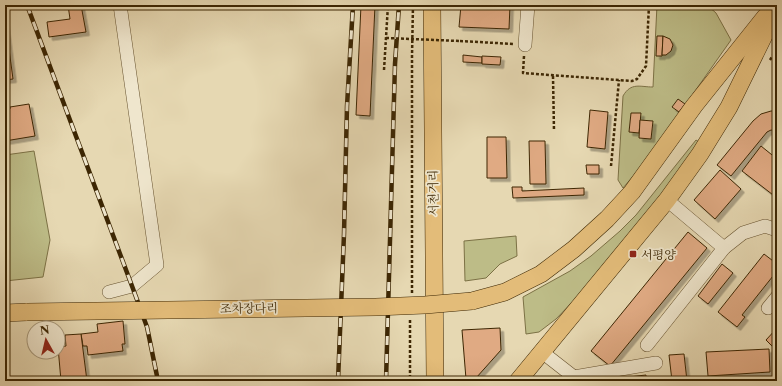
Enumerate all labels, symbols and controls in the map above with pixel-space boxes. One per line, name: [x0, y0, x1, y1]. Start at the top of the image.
street label: 서천거리: [425, 170, 441, 216]
place label: 서평양: [641, 247, 676, 262]
marker: 서평양: [628, 249, 638, 259]
street label: 조차장다리: [220, 300, 278, 316]
north arrow: [26, 320, 66, 360]
text: N: [39, 322, 51, 338]

